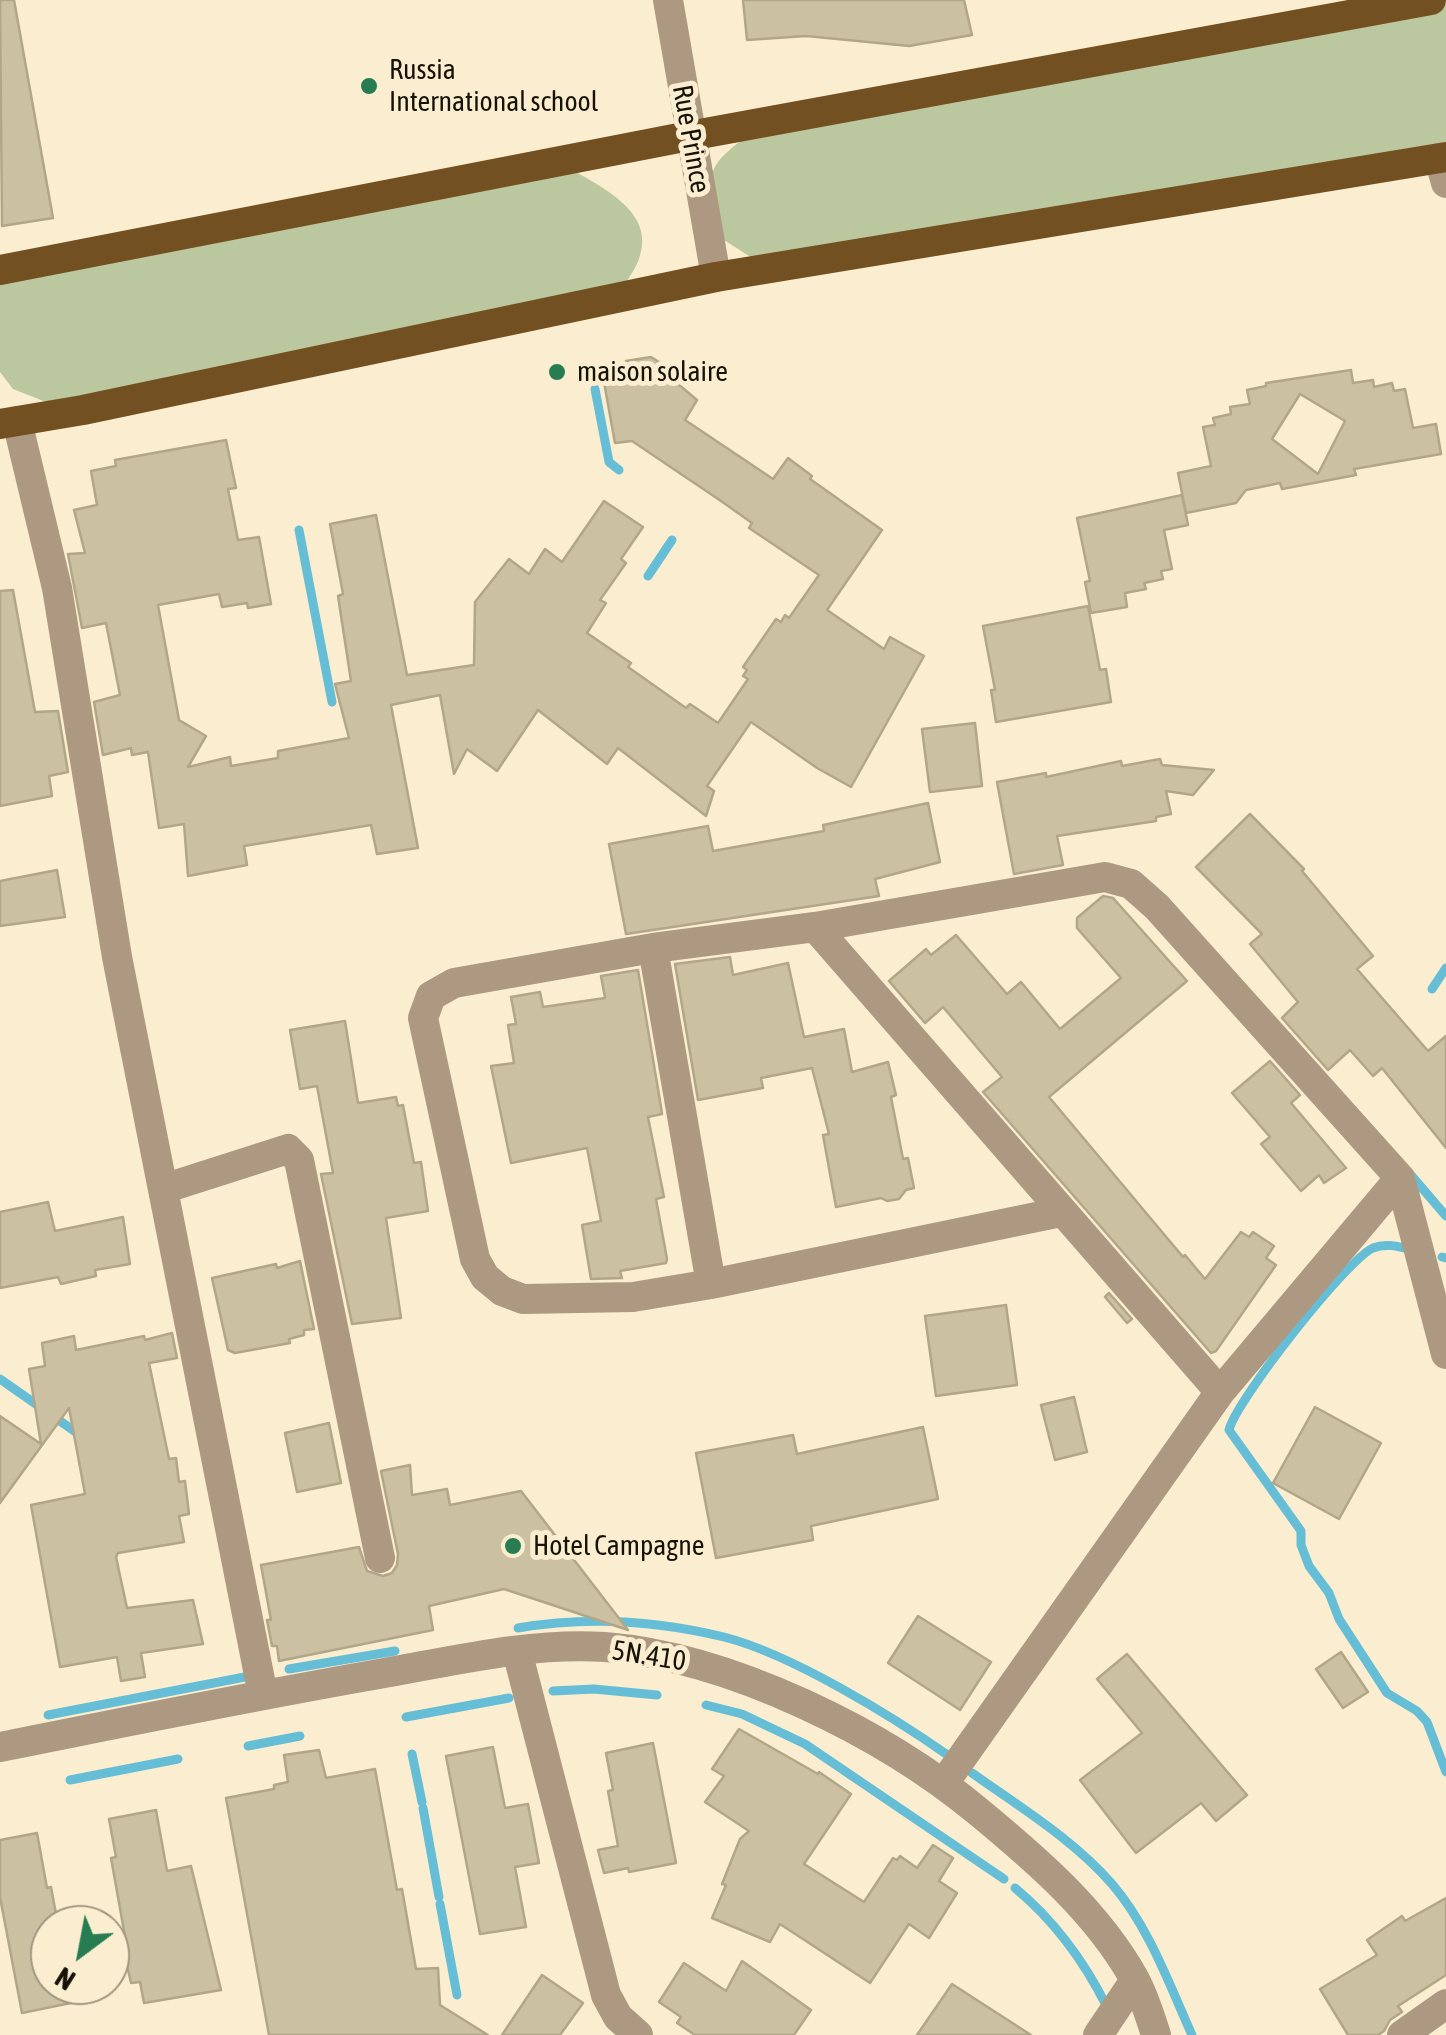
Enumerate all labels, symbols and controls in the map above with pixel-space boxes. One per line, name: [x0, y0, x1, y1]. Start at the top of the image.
place label: Russia International school: [389, 53, 598, 119]
marker: Russia International school: [358, 75, 380, 97]
street label: Rue Prince: [665, 82, 717, 196]
place label: maison solaire: [577, 355, 728, 389]
marker: maison solaire: [546, 361, 568, 383]
place label: Hotel Campagne: [533, 1529, 705, 1563]
marker: Hotel Campagne: [502, 1535, 524, 1557]
street label: 5N.410: [610, 1634, 688, 1678]
north arrow: [30, 1905, 130, 2005]
text: N: [50, 1961, 81, 1997]

